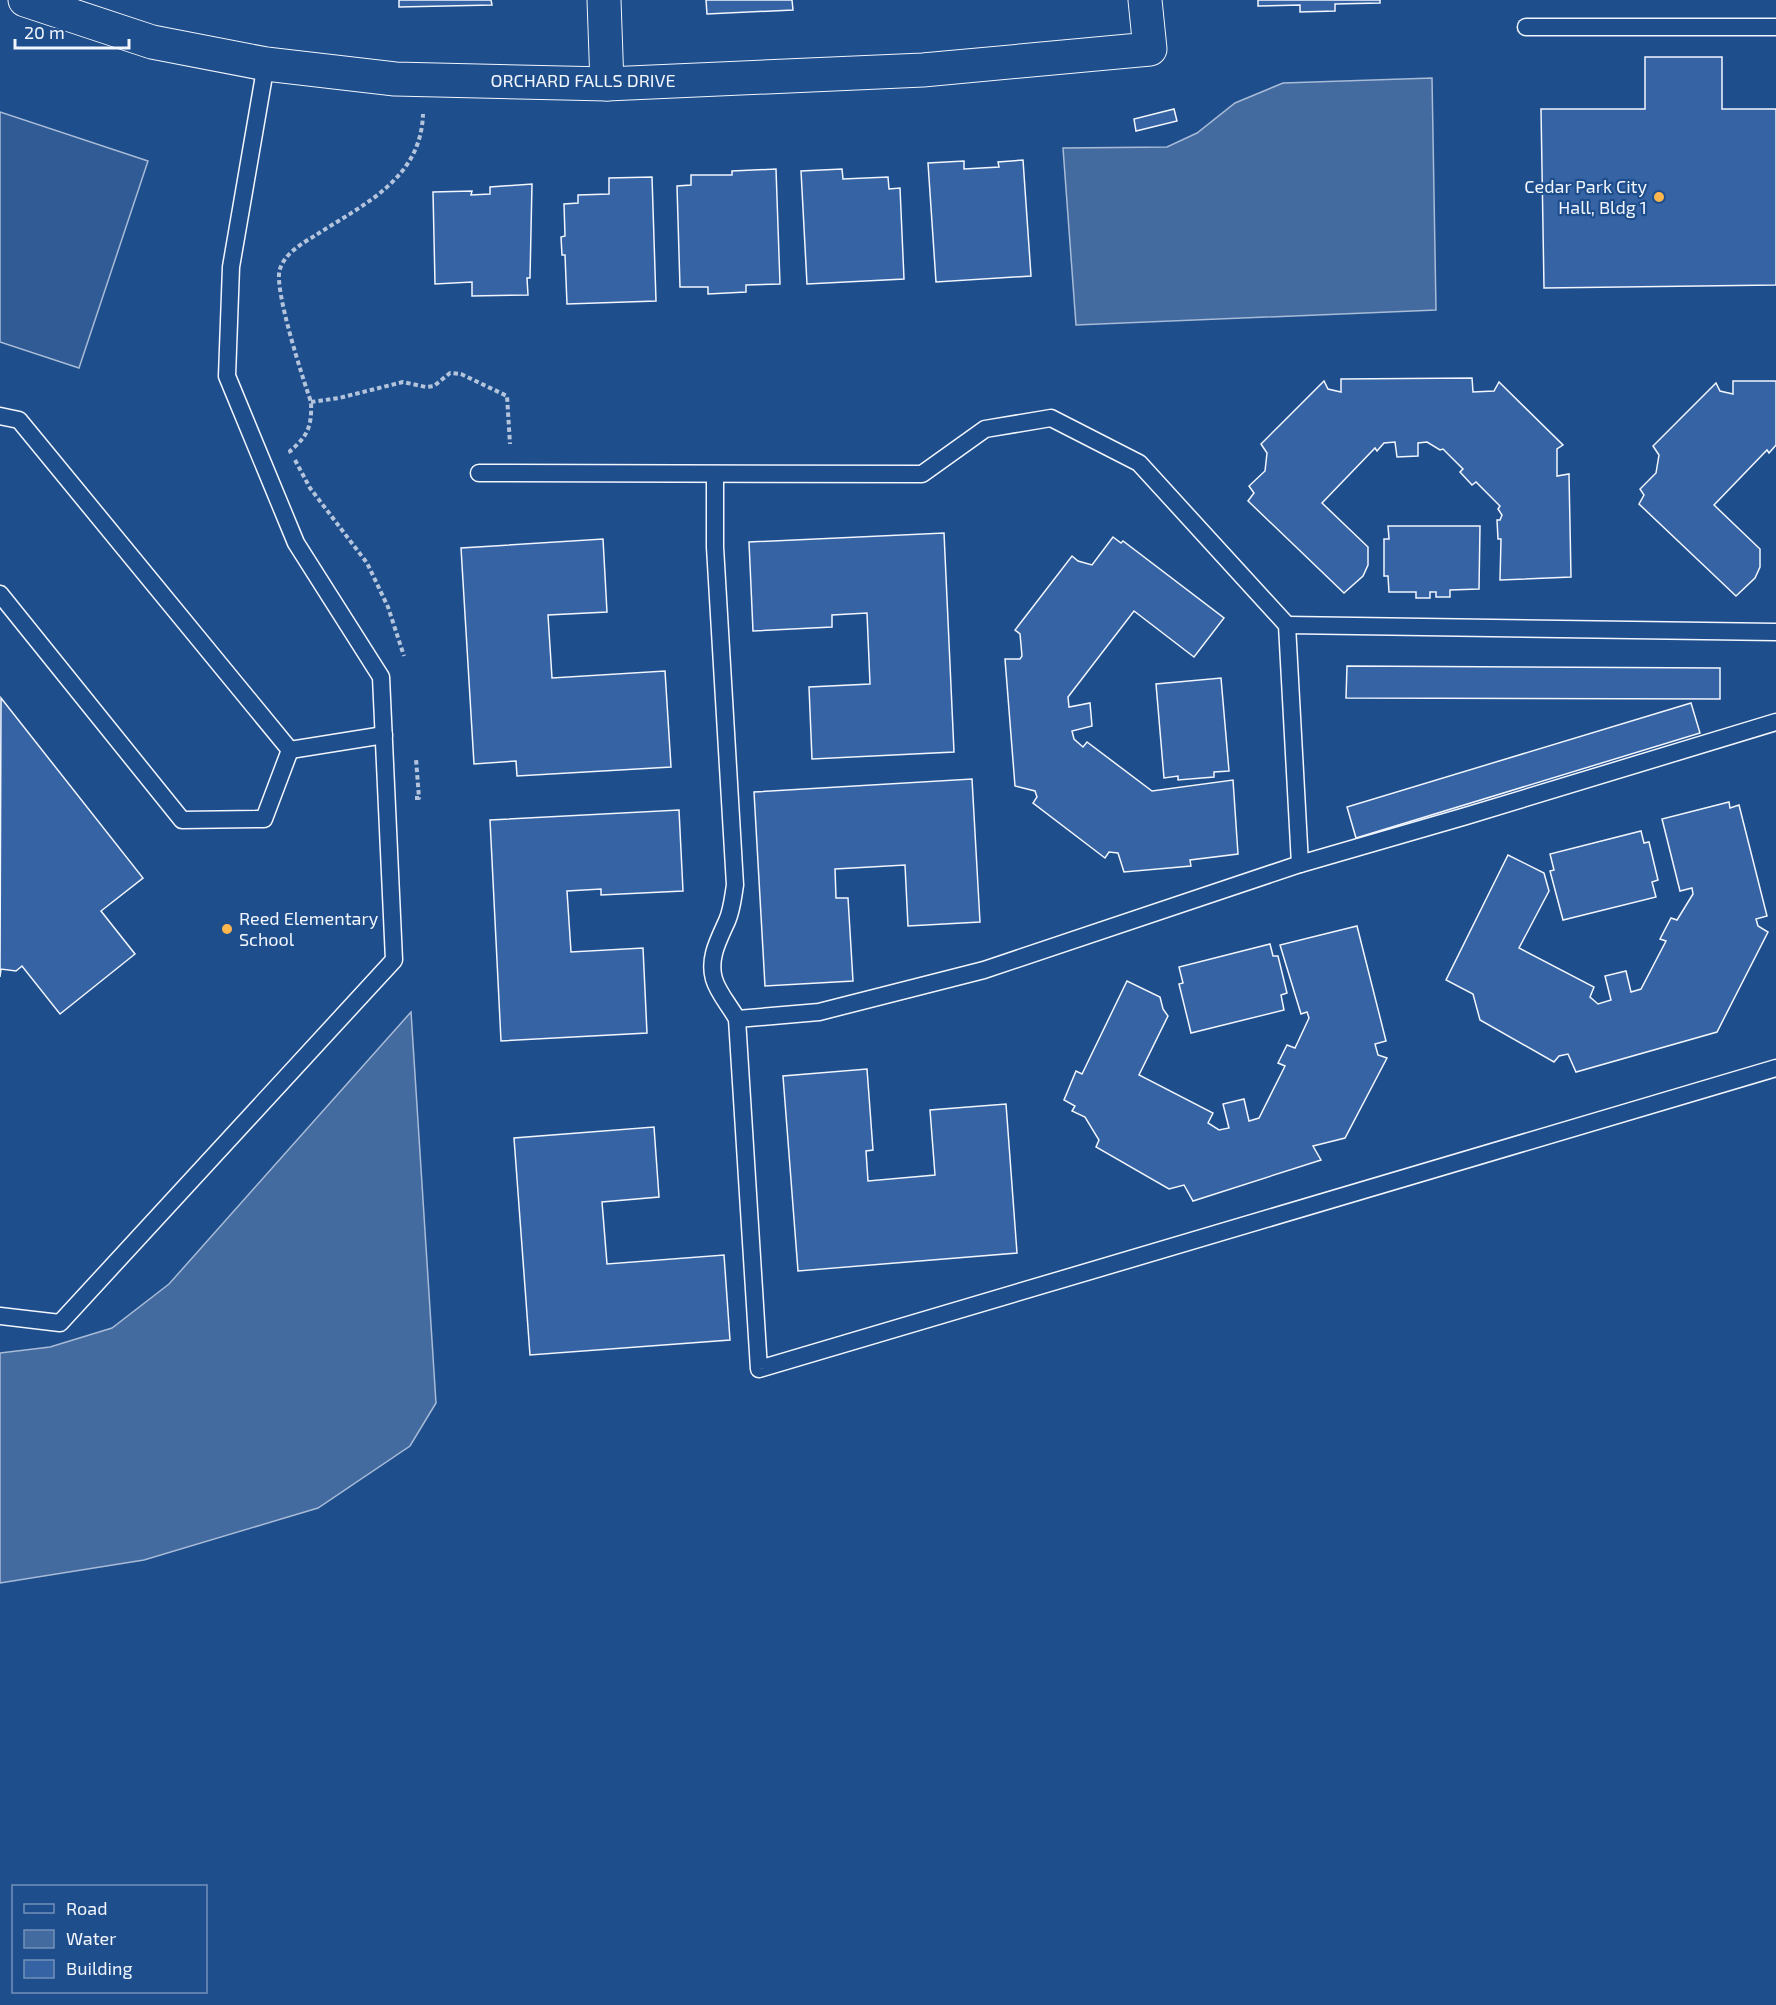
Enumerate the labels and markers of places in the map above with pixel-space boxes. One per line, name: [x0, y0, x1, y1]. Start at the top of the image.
place label: Cedar Park City Hall, Bldg 1: [1524, 175, 1647, 218]
marker: Cedar Park City Hall, Bldg 1: [1652, 190, 1666, 204]
place label: Reed Elementary School: [239, 907, 379, 950]
marker: Reed Elementary School: [220, 922, 234, 936]

